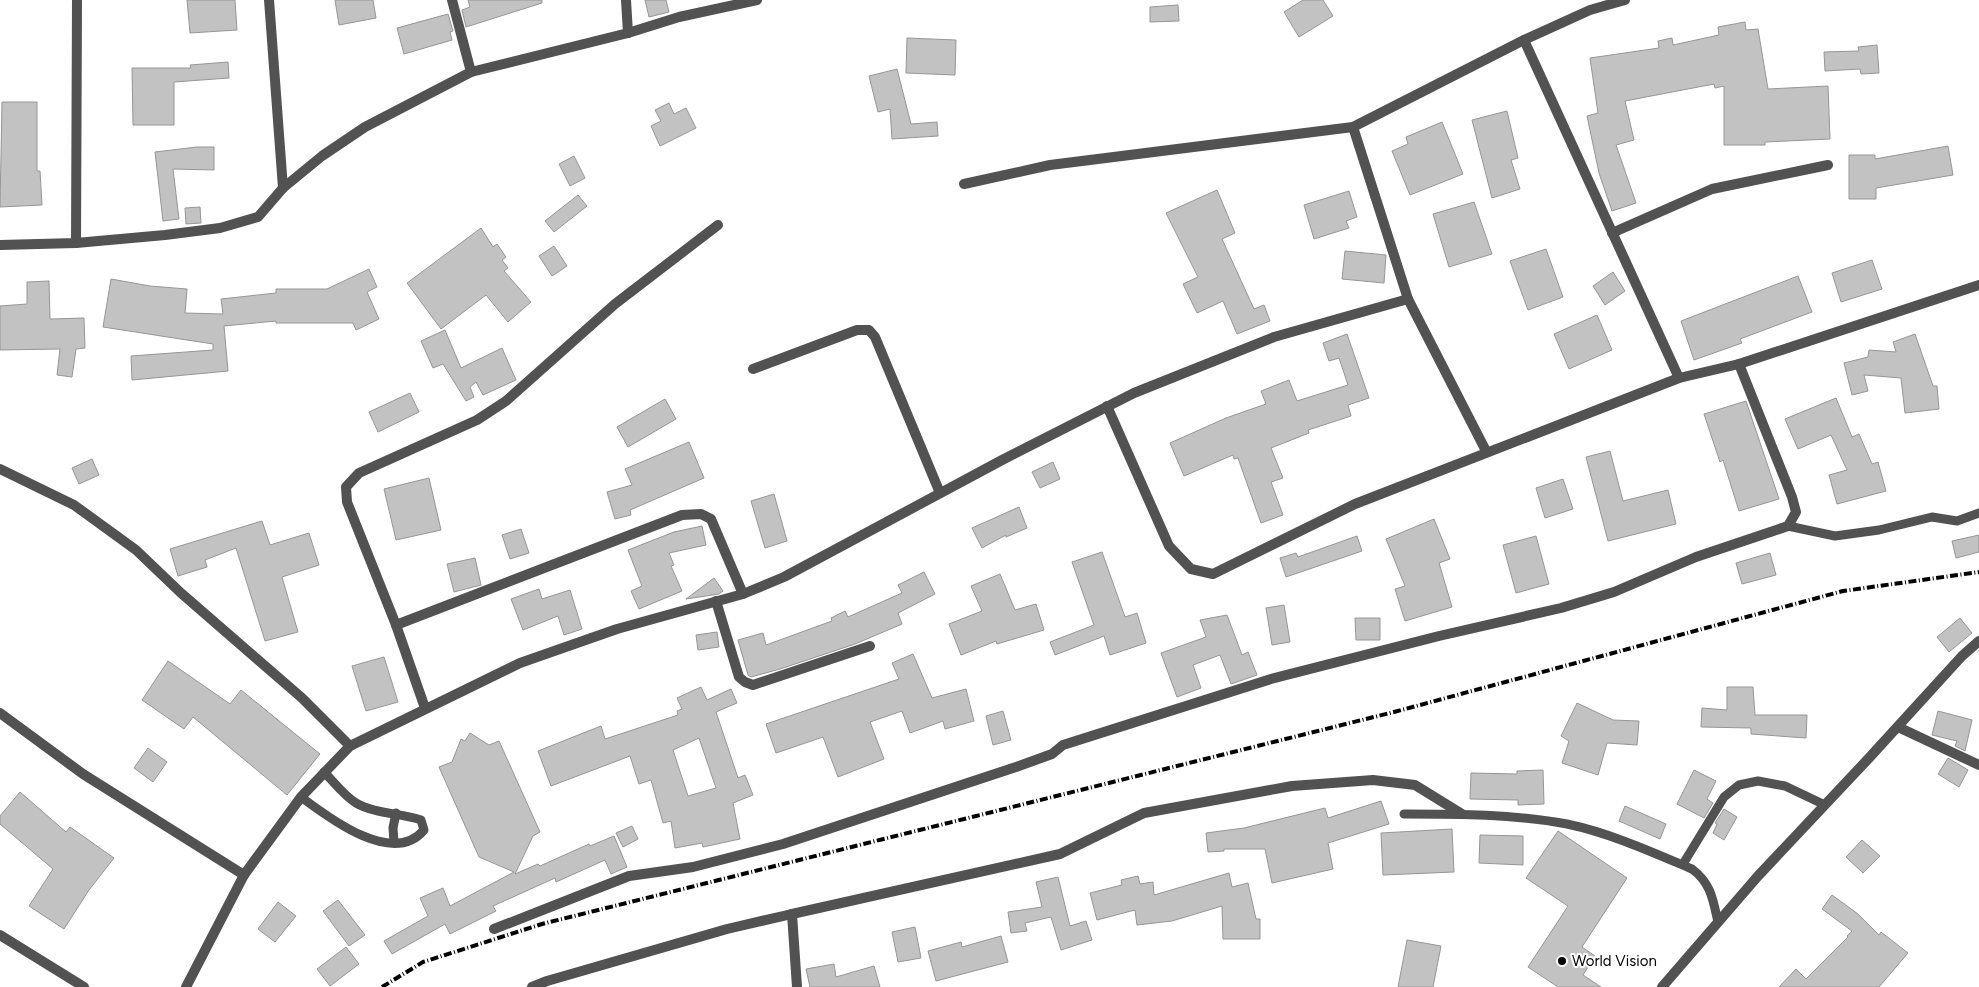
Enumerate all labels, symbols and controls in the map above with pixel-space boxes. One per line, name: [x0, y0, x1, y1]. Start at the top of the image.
place label: World Vision: [1572, 952, 1657, 970]
marker: World Vision: [1556, 955, 1568, 967]

